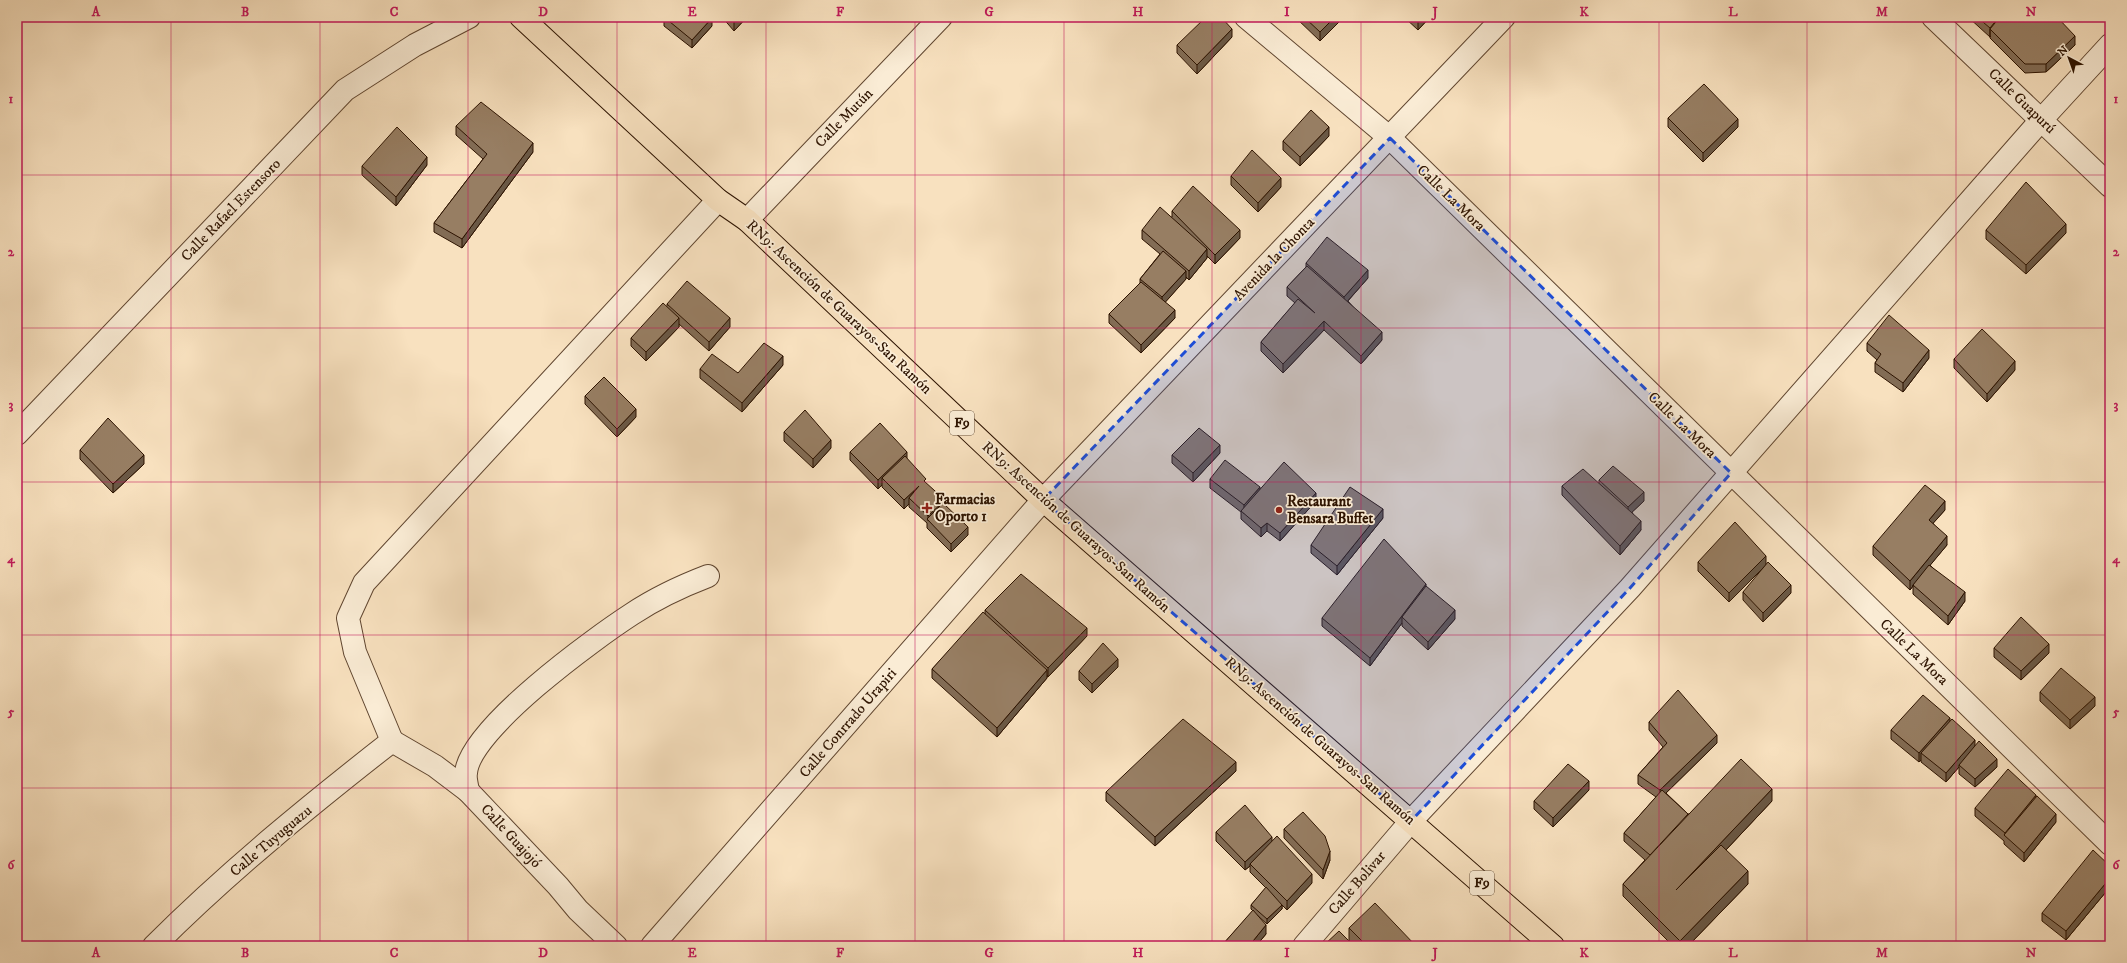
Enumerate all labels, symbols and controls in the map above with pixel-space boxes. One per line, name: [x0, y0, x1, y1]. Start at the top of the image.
text: A: [91, 4, 101, 20]
text: B: [241, 4, 249, 20]
text: C: [390, 4, 399, 20]
text: D: [538, 4, 548, 20]
text: E: [687, 4, 697, 20]
text: F: [836, 4, 845, 20]
text: G: [984, 4, 994, 20]
text: H: [1133, 4, 1144, 20]
text: I: [1284, 4, 1290, 20]
text: J: [1430, 4, 1438, 21]
text: K: [1579, 4, 1589, 20]
text: L: [1728, 4, 1738, 20]
text: M: [1876, 4, 1888, 20]
text: N: [2026, 4, 2037, 20]
north arrow: [2049, 38, 2089, 78]
text: N: [2055, 43, 2071, 59]
street label: Calle Guapurú: [1984, 64, 2060, 138]
street label: Calle Mutún: [811, 84, 877, 152]
text: 1: [9, 91, 14, 107]
text: 1: [2114, 91, 2119, 107]
street label: Calle Rafael Estensoro: [177, 155, 285, 265]
street label: Calle La Mora: [1413, 161, 1490, 236]
street label: Avenida la Chonta: [1229, 213, 1319, 305]
street label: RN9: Ascención de Guarayos-San Ramón: [742, 216, 936, 398]
text: 2: [8, 244, 15, 260]
text: 2: [2113, 244, 2120, 260]
street label: Calle La Mora: [1644, 388, 1721, 463]
text: 3: [9, 397, 14, 413]
text: 3: [2114, 397, 2119, 413]
road number: F9: [950, 411, 974, 435]
street label: RN9: Ascención de Guarayos-San Ramón: [978, 437, 1174, 617]
place label: Farmacias Oporto 1: [935, 490, 995, 526]
place label: Restaurant Bensara Buffet: [1287, 492, 1373, 528]
marker: Farmacias Oporto 1: [922, 503, 932, 513]
marker: Restaurant Bensara Buffet: [1274, 505, 1284, 515]
text: 4: [6, 551, 15, 568]
text: 4: [2111, 551, 2120, 568]
street label: Calle La Mora: [1876, 615, 1953, 690]
street label: RN9: Ascención de Guarayos-San Ramón: [1221, 653, 1420, 829]
street label: Calle Conrrado Urapiri: [795, 664, 901, 782]
text: 5: [7, 704, 15, 720]
text: 5: [2112, 704, 2120, 720]
street label: Calle Guajojó: [477, 800, 545, 872]
street label: Calle Tuyuguazu: [226, 801, 316, 881]
street label: Calle Bolivar: [1324, 847, 1390, 919]
text: 6: [8, 857, 16, 873]
text: 6: [2113, 857, 2121, 873]
road number: F9: [1470, 871, 1494, 895]
text: A: [91, 945, 101, 961]
text: B: [241, 945, 249, 961]
text: C: [390, 945, 399, 961]
text: D: [538, 945, 548, 961]
text: E: [687, 945, 697, 961]
text: F: [836, 945, 845, 961]
text: G: [984, 945, 994, 961]
text: H: [1133, 945, 1144, 961]
text: I: [1284, 945, 1290, 961]
text: J: [1430, 945, 1438, 962]
text: K: [1579, 945, 1589, 961]
text: L: [1728, 945, 1738, 961]
text: M: [1876, 945, 1888, 961]
text: N: [2026, 945, 2037, 961]

